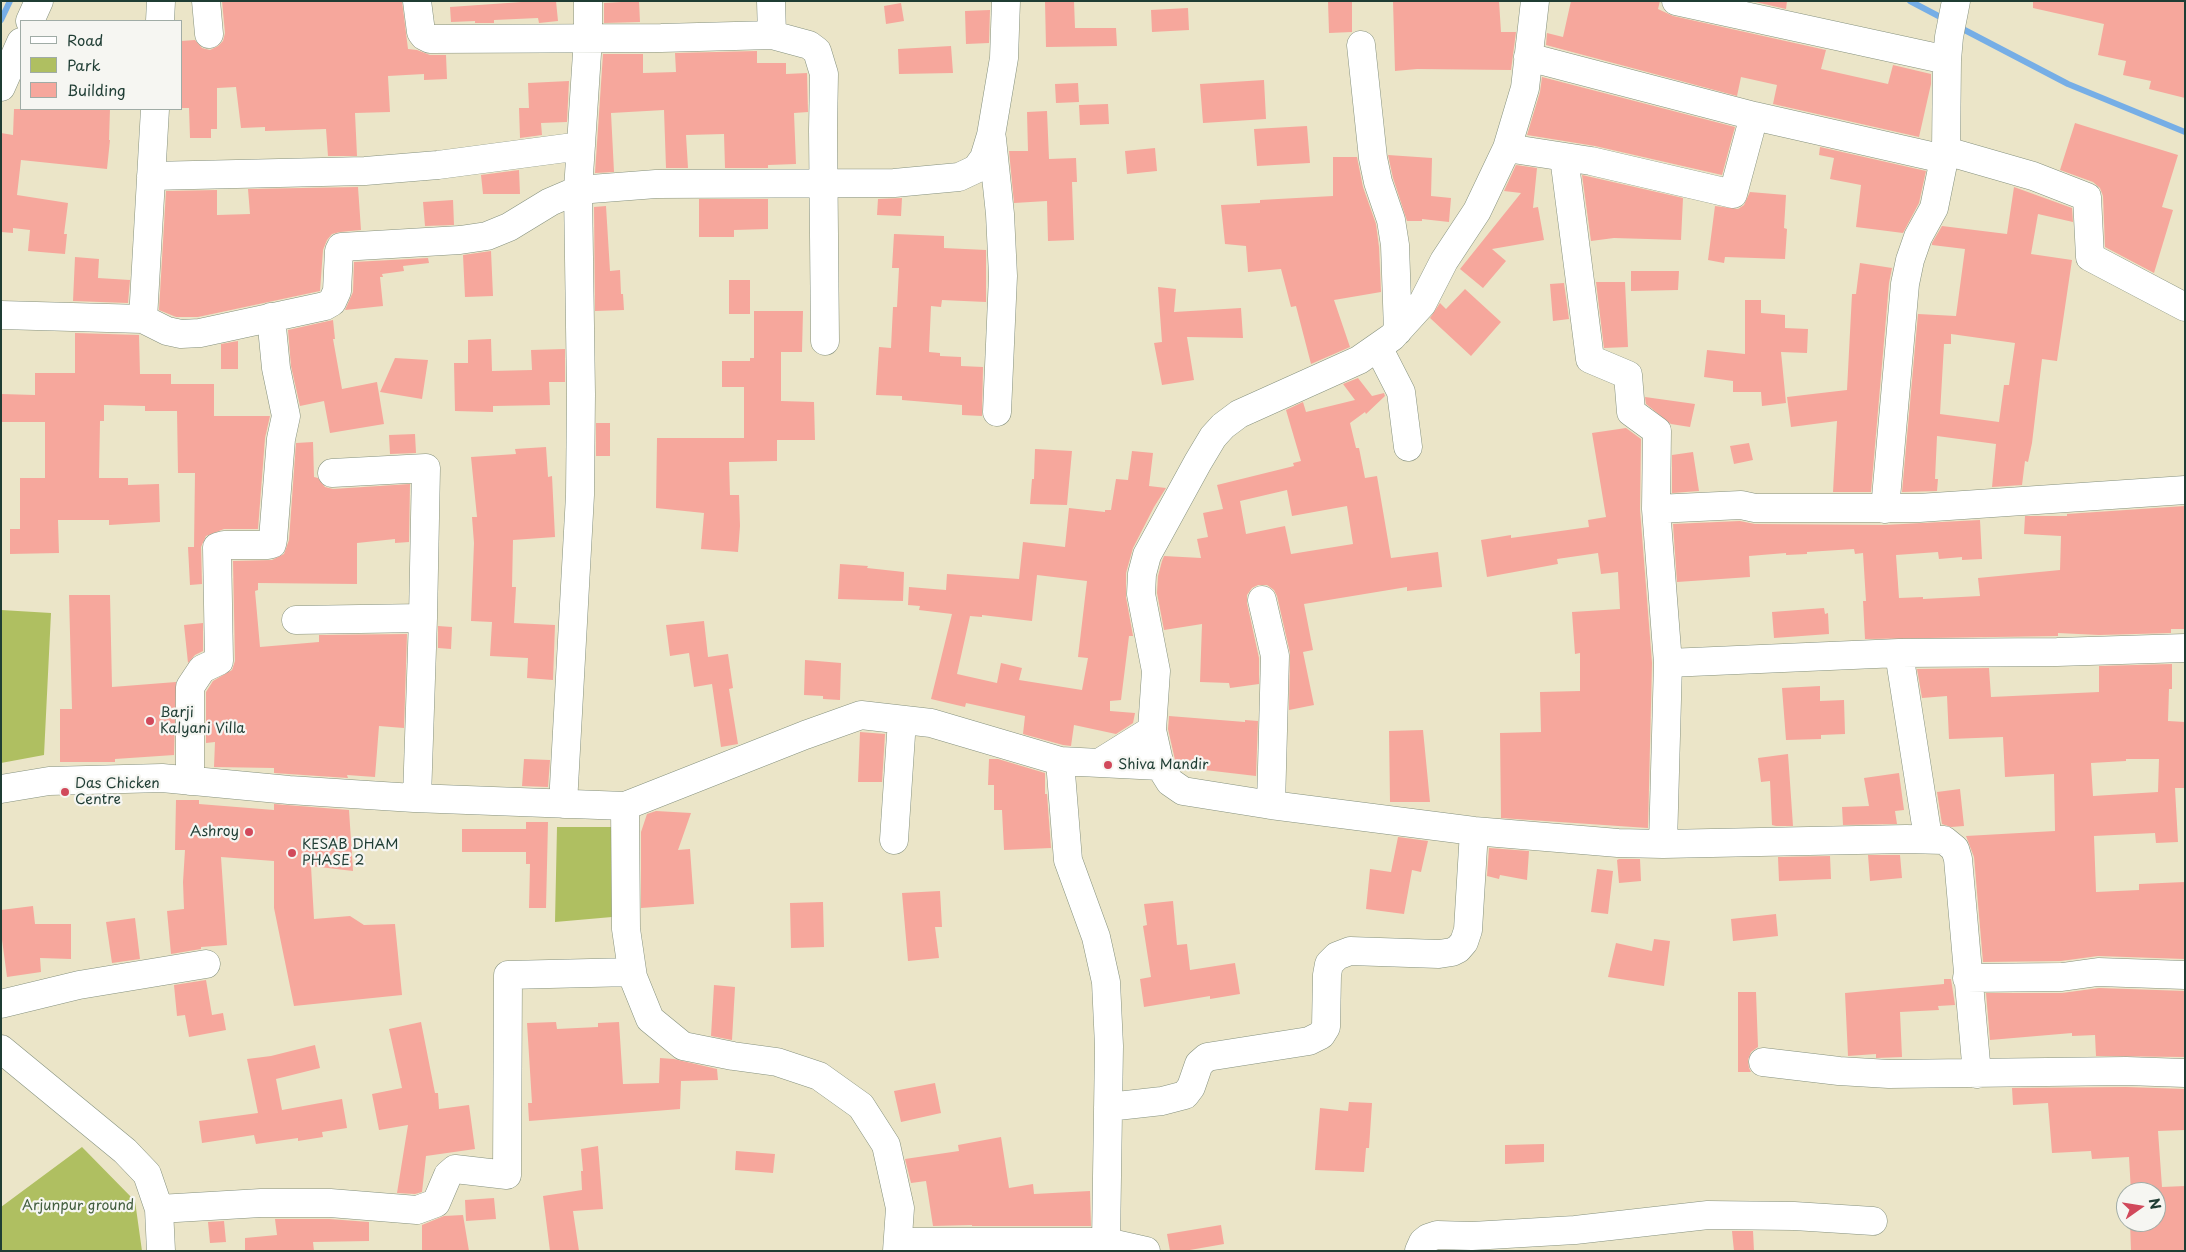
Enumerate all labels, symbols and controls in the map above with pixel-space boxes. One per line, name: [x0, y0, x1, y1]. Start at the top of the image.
legend: [20, 20, 182, 110]
text: Road: [67, 28, 103, 51]
text: Park: [67, 53, 101, 76]
text: Building: [67, 78, 126, 101]
place label: Barji Kalyani Villa: [160, 705, 245, 738]
marker: Barji Kalyani Villa: [144, 715, 156, 727]
place label: Shiva Mandir: [1118, 757, 1208, 773]
marker: Shiva Mandir: [1102, 759, 1114, 771]
place label: Das Chicken Centre: [75, 776, 160, 809]
marker: Das Chicken Centre: [59, 786, 71, 798]
place label: Ashroy: [190, 824, 239, 840]
marker: Ashroy: [243, 826, 255, 838]
place label: KESAB DHAM PHASE 2: [302, 837, 399, 870]
marker: KESAB DHAM PHASE 2: [286, 847, 298, 859]
north arrow: [2116, 1182, 2166, 1232]
text: N: [2144, 1196, 2167, 1212]
park label: Arjunpur ground: [22, 1198, 134, 1214]

